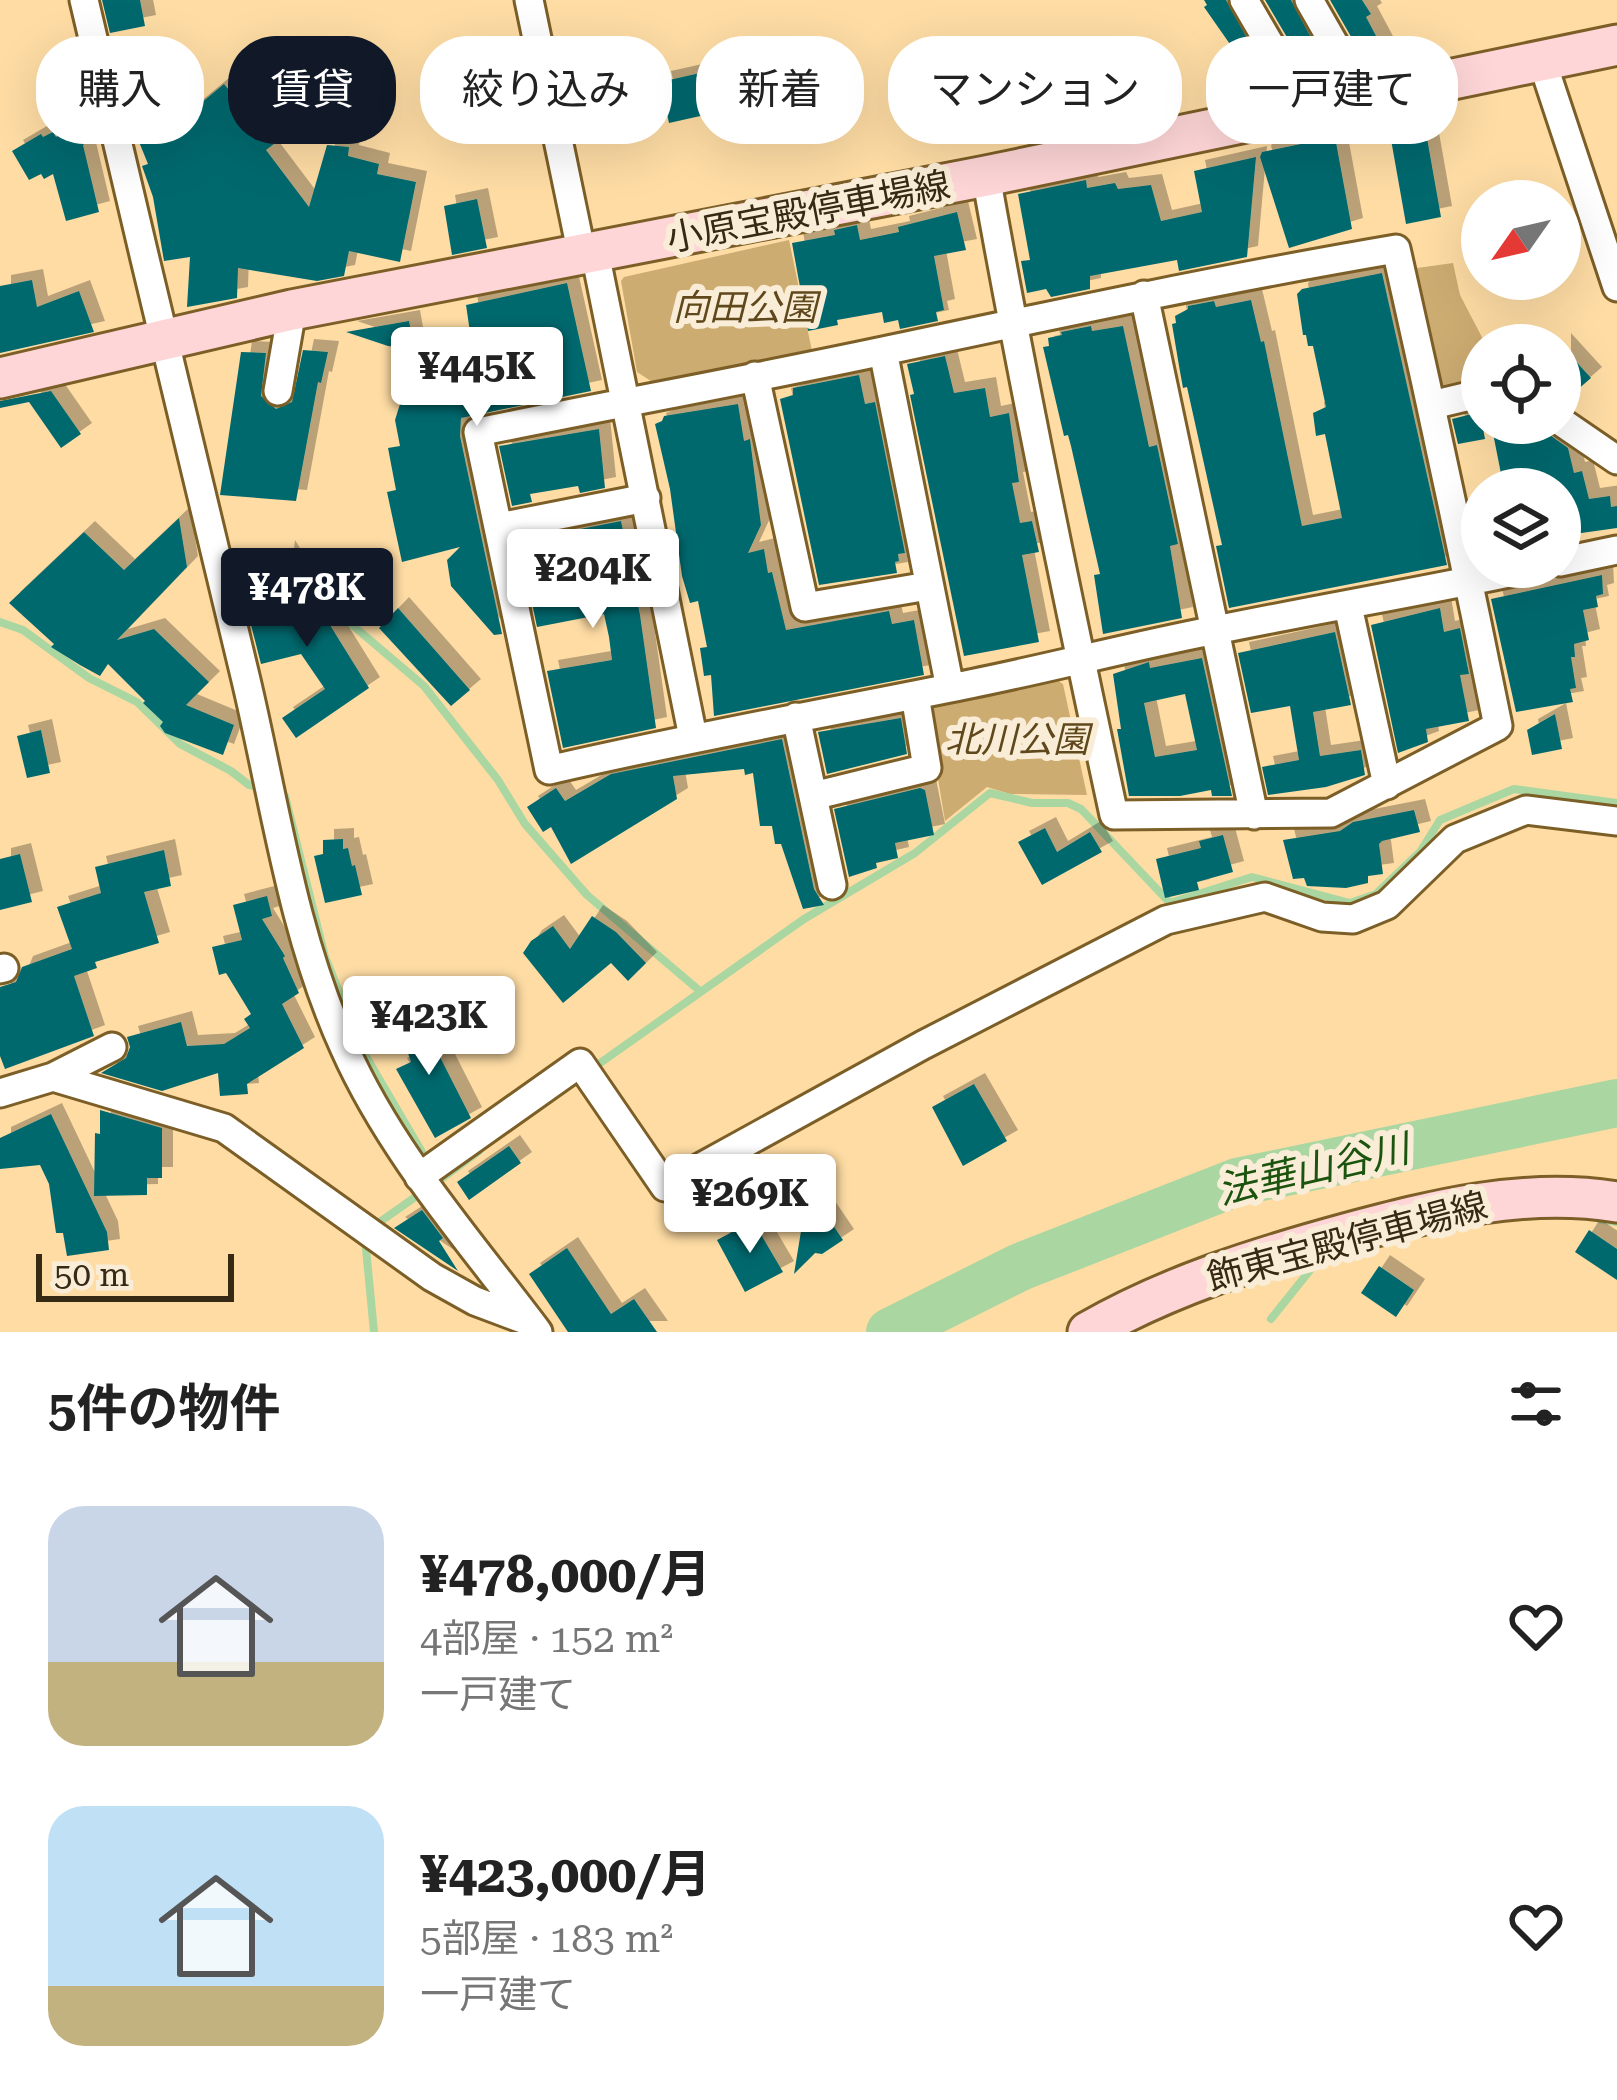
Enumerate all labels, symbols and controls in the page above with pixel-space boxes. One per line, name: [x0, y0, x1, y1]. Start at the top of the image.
chip: 購入: [36, 36, 204, 144]
chip: 賃貸: [228, 36, 396, 144]
chip: 絞り込み: [420, 36, 672, 144]
chip: 新着: [696, 36, 864, 144]
chip: マンション: [888, 36, 1182, 144]
chip: 一戸建て: [1206, 36, 1458, 144]
street label: 小原宝殿停車場線: [663, 164, 954, 260]
north arrow: [1461, 180, 1581, 300]
map controls: [1461, 180, 1581, 588]
park label: 向田公園: [673, 287, 822, 329]
button: locate: [1461, 324, 1581, 444]
pin: ¥445K: [393, 327, 561, 429]
text: ¥445K: [418, 343, 536, 389]
button: layers: [1461, 468, 1581, 588]
pin: ¥204K: [509, 529, 677, 631]
text: ¥204K: [534, 545, 652, 591]
pin: ¥478K: [223, 548, 391, 650]
text: ¥478K: [248, 564, 366, 610]
park label: 北川公園: [945, 719, 1094, 761]
pin: ¥423K: [345, 976, 513, 1078]
text: ¥423K: [370, 992, 488, 1038]
water label: 法華山谷川: [1213, 1125, 1417, 1214]
pin: ¥269K: [666, 1154, 834, 1256]
text: ¥269K: [691, 1170, 809, 1216]
street label: 飾東宝殿停車場線: [1203, 1184, 1492, 1300]
scale bar: [36, 1248, 234, 1301]
text: 50 m: [54, 1255, 129, 1294]
icon: filters: [1503, 1371, 1569, 1437]
text: 5件の物件: [48, 1379, 281, 1438]
text: ¥478,000/月: [420, 1545, 711, 1604]
icon: home: [144, 1554, 288, 1698]
icon: heart: [1503, 1593, 1569, 1659]
text: 4部屋 · 152 m²: [420, 1616, 673, 1662]
text: 一戸建て: [420, 1672, 576, 1718]
text: ¥423,000/月: [420, 1845, 711, 1904]
icon: home: [144, 1854, 288, 1998]
icon: heart: [1503, 1893, 1569, 1959]
text: 5部屋 · 183 m²: [420, 1916, 673, 1962]
text: 一戸建て: [420, 1972, 576, 2018]

